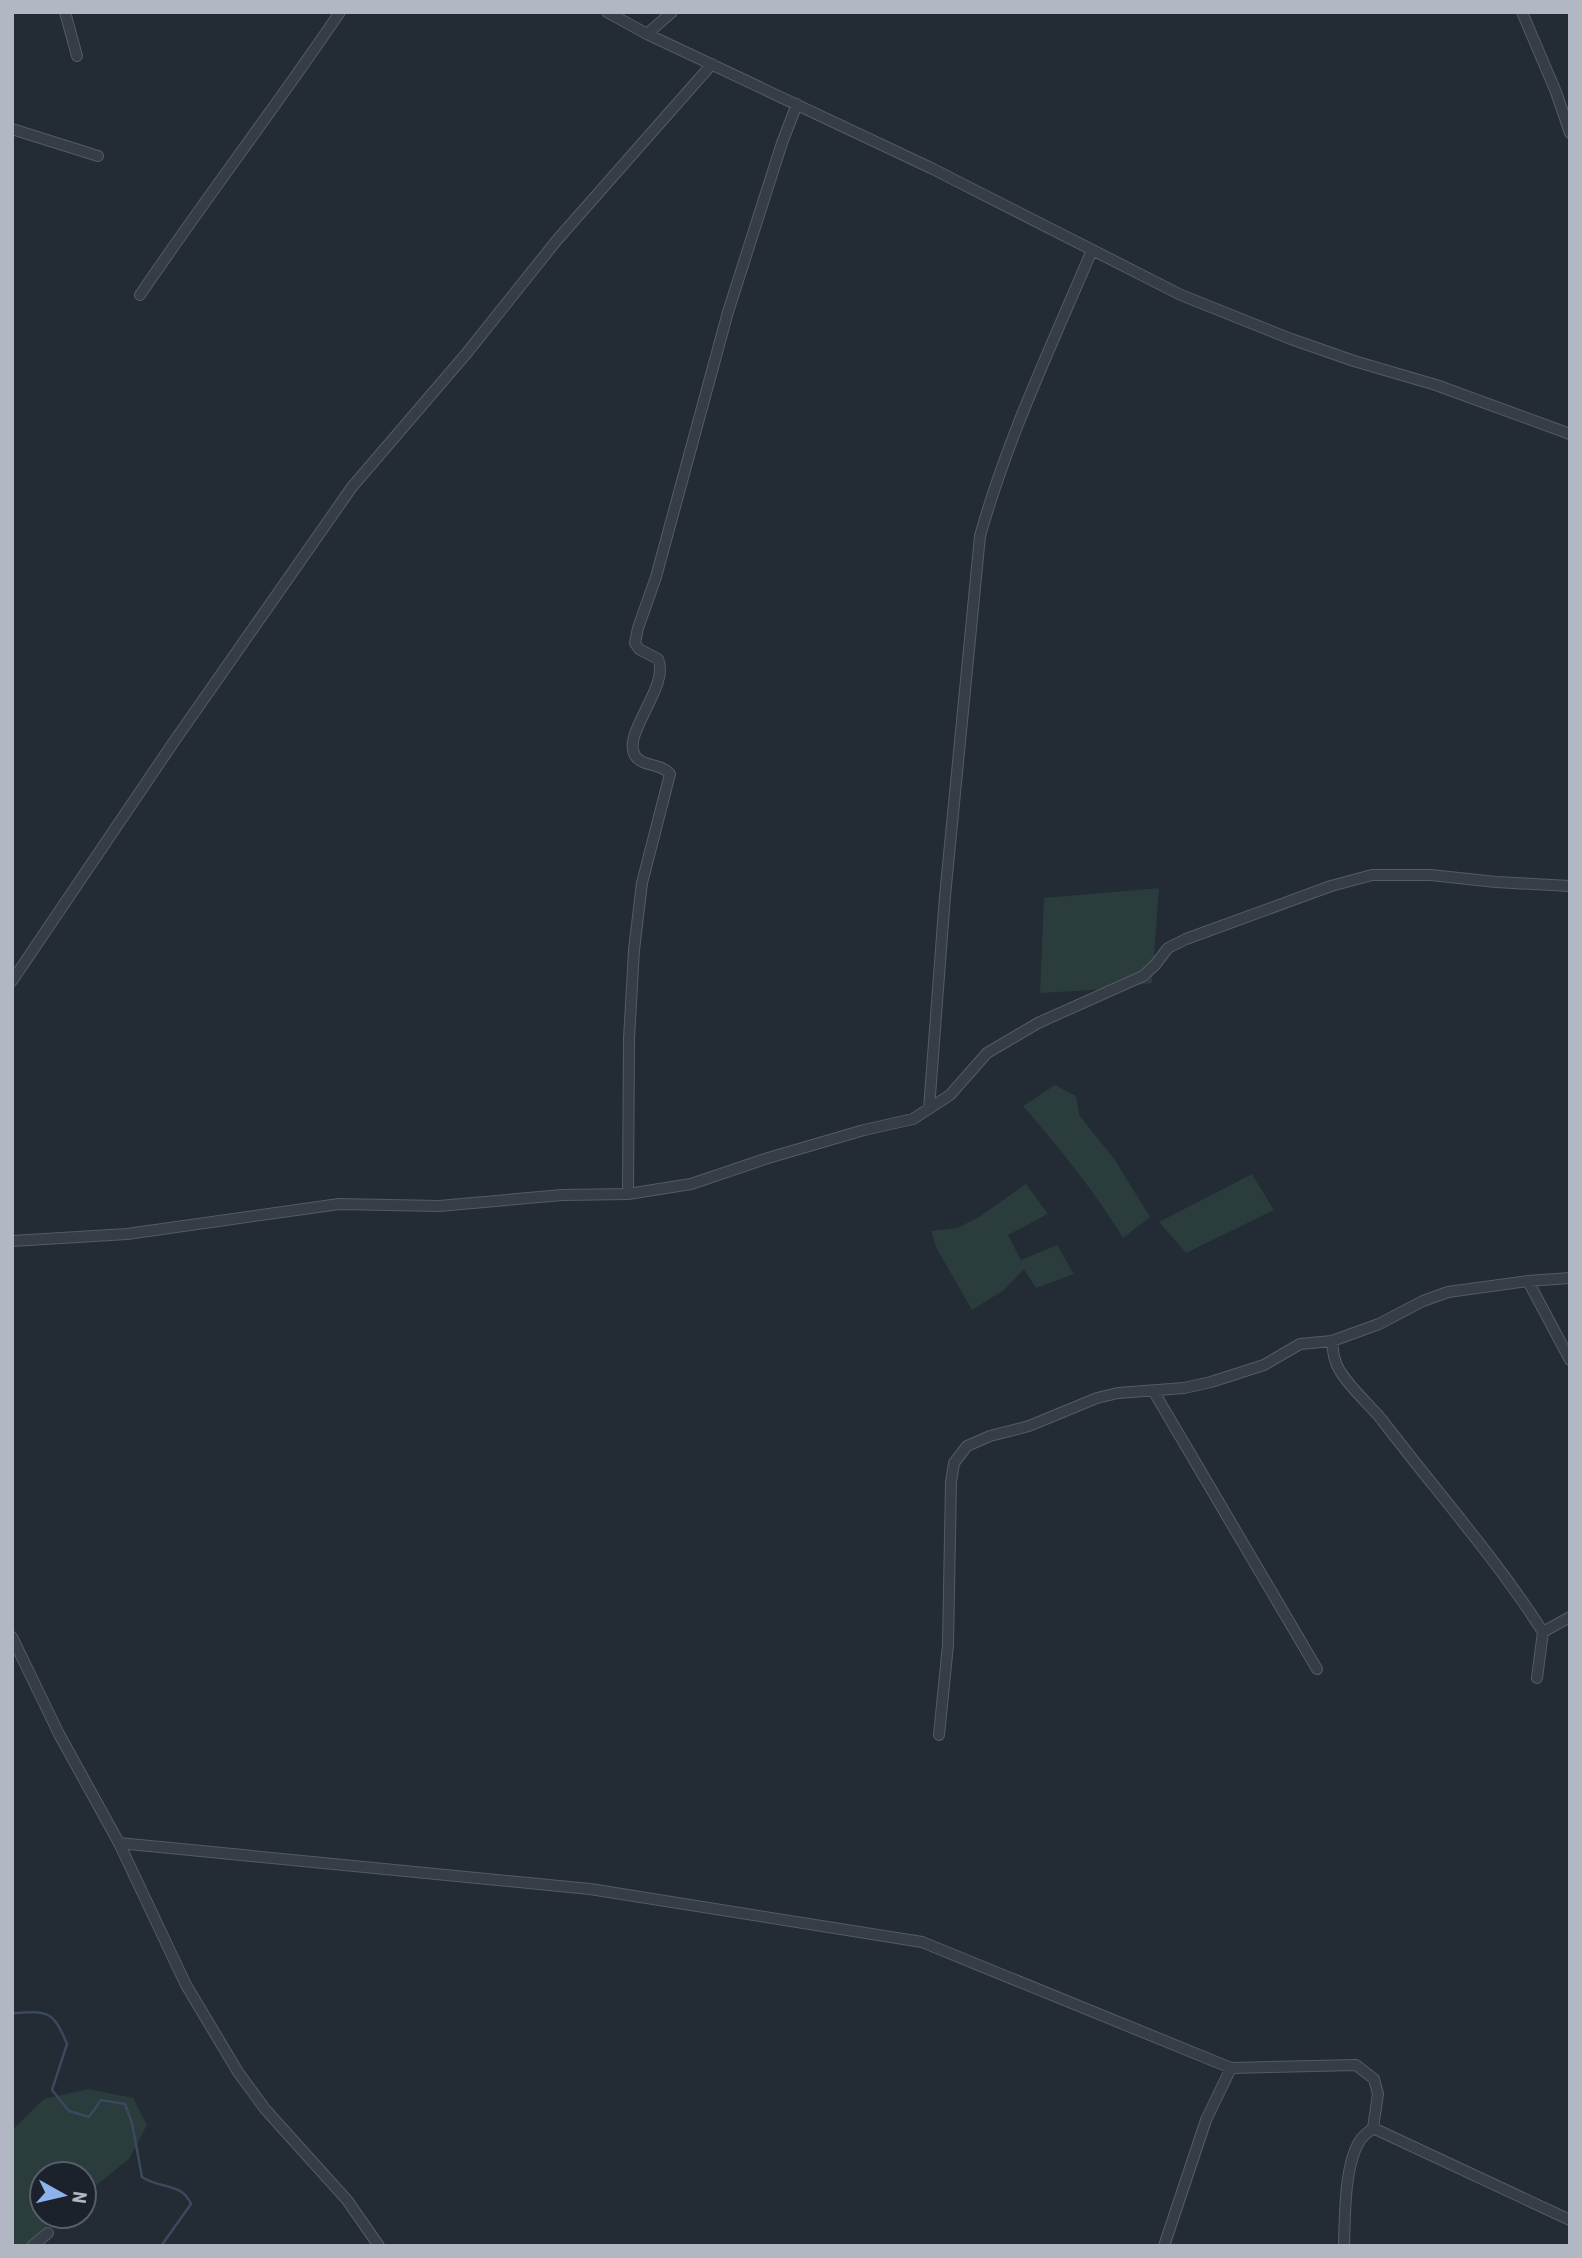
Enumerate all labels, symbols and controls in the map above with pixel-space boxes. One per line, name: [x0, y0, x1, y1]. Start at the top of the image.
north arrow: [28, 2160, 98, 2230]
text: N: [67, 2190, 92, 2205]

